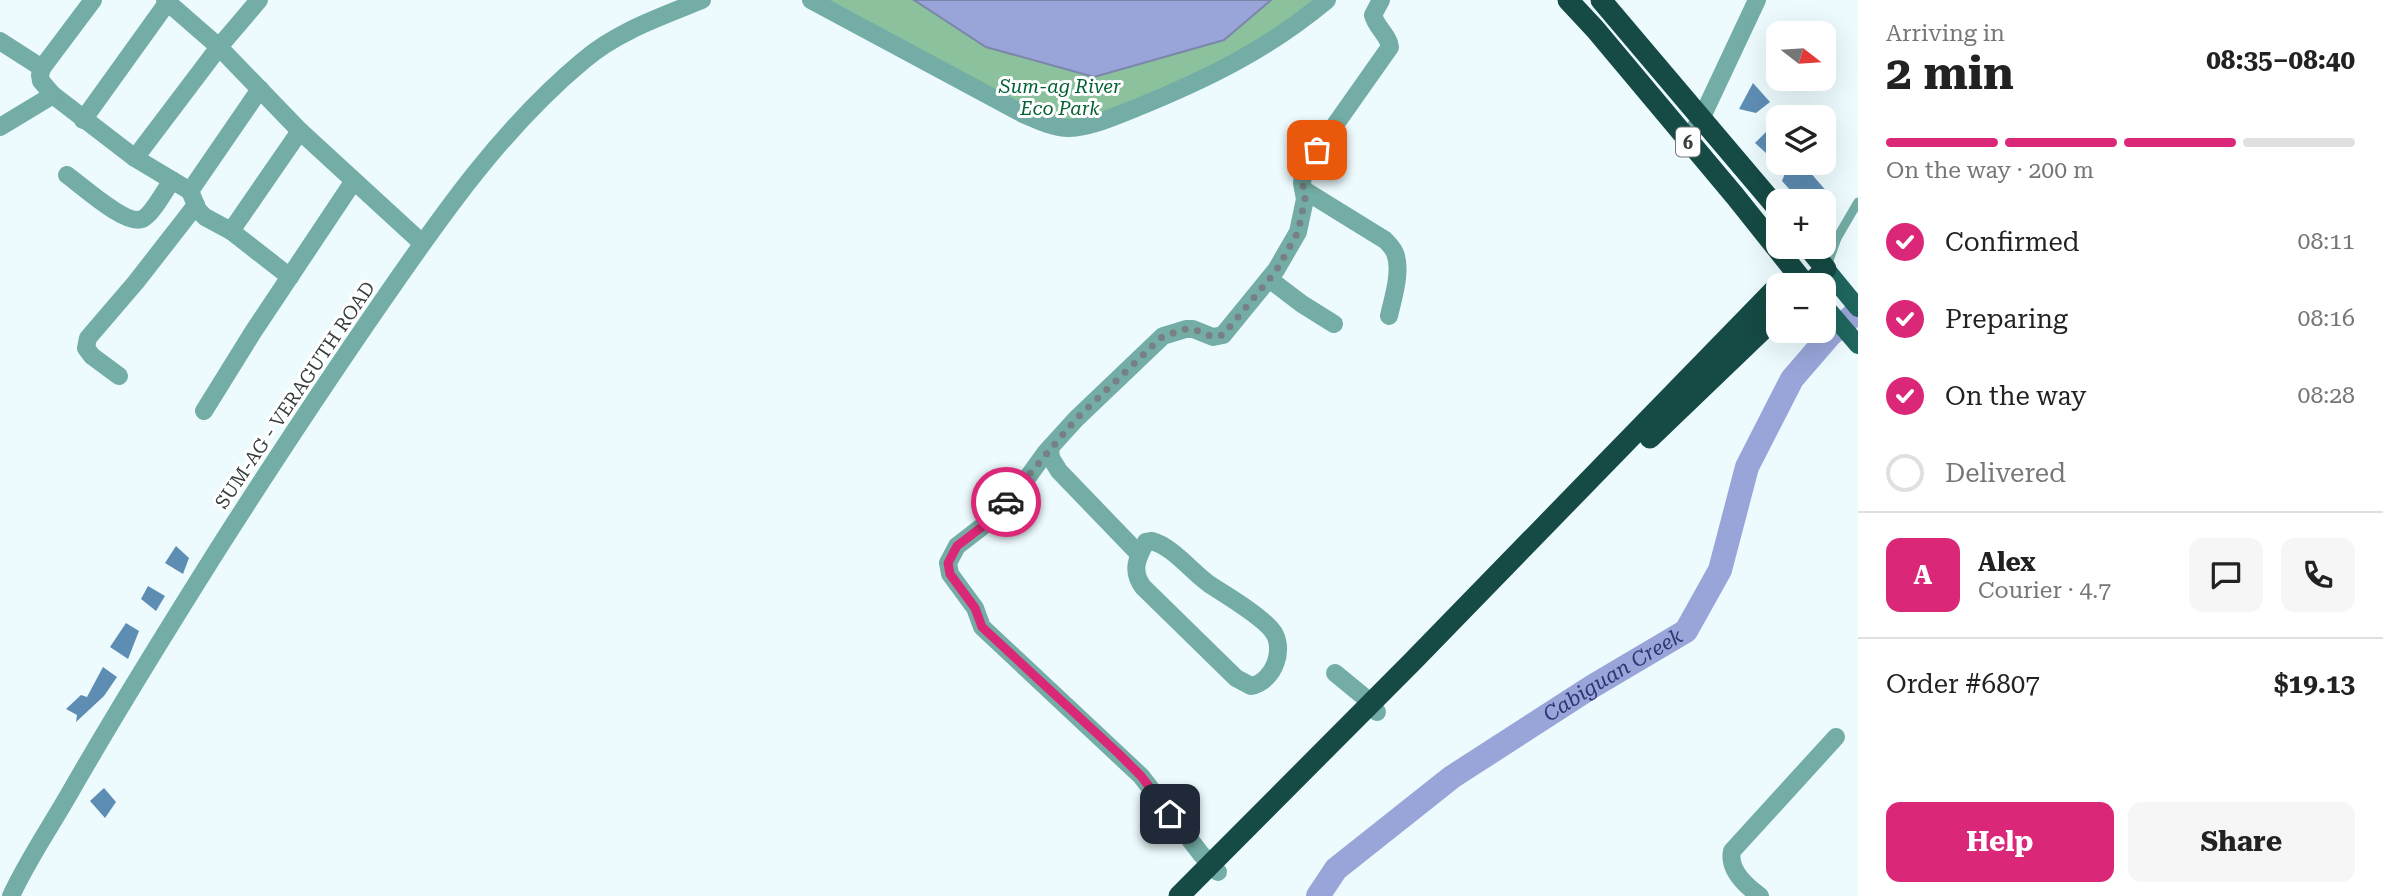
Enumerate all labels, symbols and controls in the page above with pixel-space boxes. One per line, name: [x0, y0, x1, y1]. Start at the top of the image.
text: Arriving in: [1886, 20, 2005, 47]
north arrow: [1766, 21, 1836, 91]
map controls: [1766, 21, 1836, 343]
text: 08:35–08:40: [2206, 45, 2355, 75]
text: 2 min: [1886, 46, 2014, 100]
park label: Sum-ag River Eco Park: [998, 75, 1121, 120]
button: layers: [1766, 105, 1836, 175]
pin: [1287, 120, 1347, 180]
road number: 6: [1676, 127, 1700, 156]
icon: bag: [1298, 131, 1336, 169]
text: On the way · 200 m: [1886, 157, 2094, 184]
button: +: [1766, 189, 1836, 259]
icon: check: [1886, 223, 1924, 261]
text: Confirmed: [1945, 227, 2080, 257]
text: 08:11: [2298, 228, 2355, 255]
button: −: [1766, 273, 1836, 343]
street label: SUM-AG - VERAGUTH ROAD: [210, 277, 380, 513]
icon: check: [1886, 300, 1924, 338]
text: Preparing: [1945, 304, 2068, 334]
text: 08:16: [2298, 305, 2355, 332]
icon: check: [1886, 377, 1924, 415]
text: On the way: [1945, 381, 2086, 411]
text: 08:28: [2298, 382, 2355, 409]
text: Delivered: [1945, 458, 2066, 488]
courier: [971, 467, 1041, 537]
icon: car: [987, 483, 1025, 521]
button: chat: [2189, 538, 2263, 612]
button: phone: [2281, 538, 2355, 612]
text: Alex: [1978, 547, 2036, 577]
text: A: [1914, 560, 1932, 590]
text: Courier · 4.7: [1978, 577, 2111, 604]
water label: Cabiguan Creek: [1539, 623, 1687, 727]
text: Order #6807: [1886, 669, 2040, 699]
text: $19.13: [2274, 669, 2355, 699]
pin: [1140, 784, 1200, 844]
icon: home: [1151, 795, 1189, 833]
button: Help: [1886, 802, 2114, 882]
button: Share: [2128, 802, 2355, 882]

